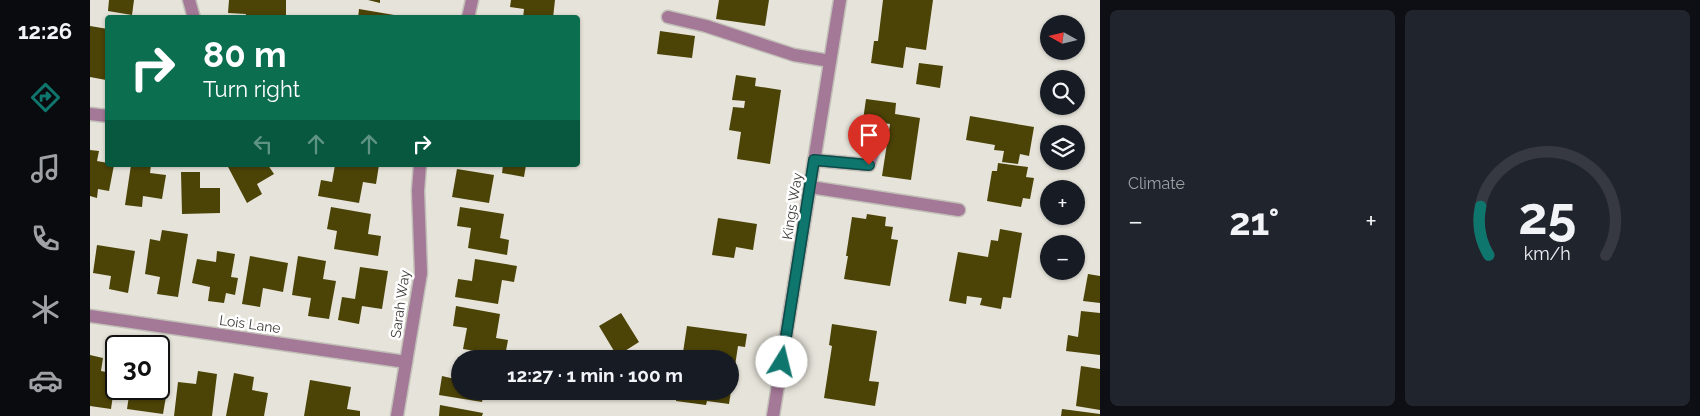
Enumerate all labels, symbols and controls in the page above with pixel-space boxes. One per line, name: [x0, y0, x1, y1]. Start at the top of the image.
north arrow: [1040, 15, 1085, 60]
map controls: [1040, 15, 1085, 280]
text: 12:26: [18, 18, 72, 44]
text: 80 m: [203, 34, 287, 75]
icon: right: [120, 35, 185, 100]
button: search: [1040, 70, 1085, 115]
text: Turn right: [203, 76, 300, 102]
icon: directions: [28, 80, 63, 115]
pin: [848, 114, 890, 165]
icon: arrive: [855, 121, 883, 149]
button: layers: [1040, 125, 1085, 170]
icon: left: [249, 130, 277, 158]
icon: ahead: [302, 130, 330, 158]
icon: ahead: [355, 130, 383, 158]
icon: right: [408, 130, 436, 158]
icon: music: [28, 151, 63, 186]
street label: Kings Way: [779, 171, 805, 241]
text: Climate: [1128, 174, 1185, 193]
button: +: [1040, 180, 1085, 225]
text: 25: [1518, 185, 1577, 246]
text: 21°: [1229, 199, 1279, 244]
text: −: [1128, 205, 1143, 238]
text: +: [1365, 205, 1377, 238]
icon: phone: [28, 221, 63, 256]
button: −: [1040, 235, 1085, 280]
text: km/h: [1524, 243, 1571, 264]
street label: Sarah Way: [387, 268, 413, 339]
icon: climate: [28, 292, 63, 327]
street label: Lois Lane: [218, 312, 282, 336]
speed limit sign: 30: [105, 335, 170, 400]
position arrow: [755, 335, 807, 387]
icon: car: [28, 363, 63, 398]
text: 12:27 · 1 min · 100 m: [507, 364, 683, 386]

